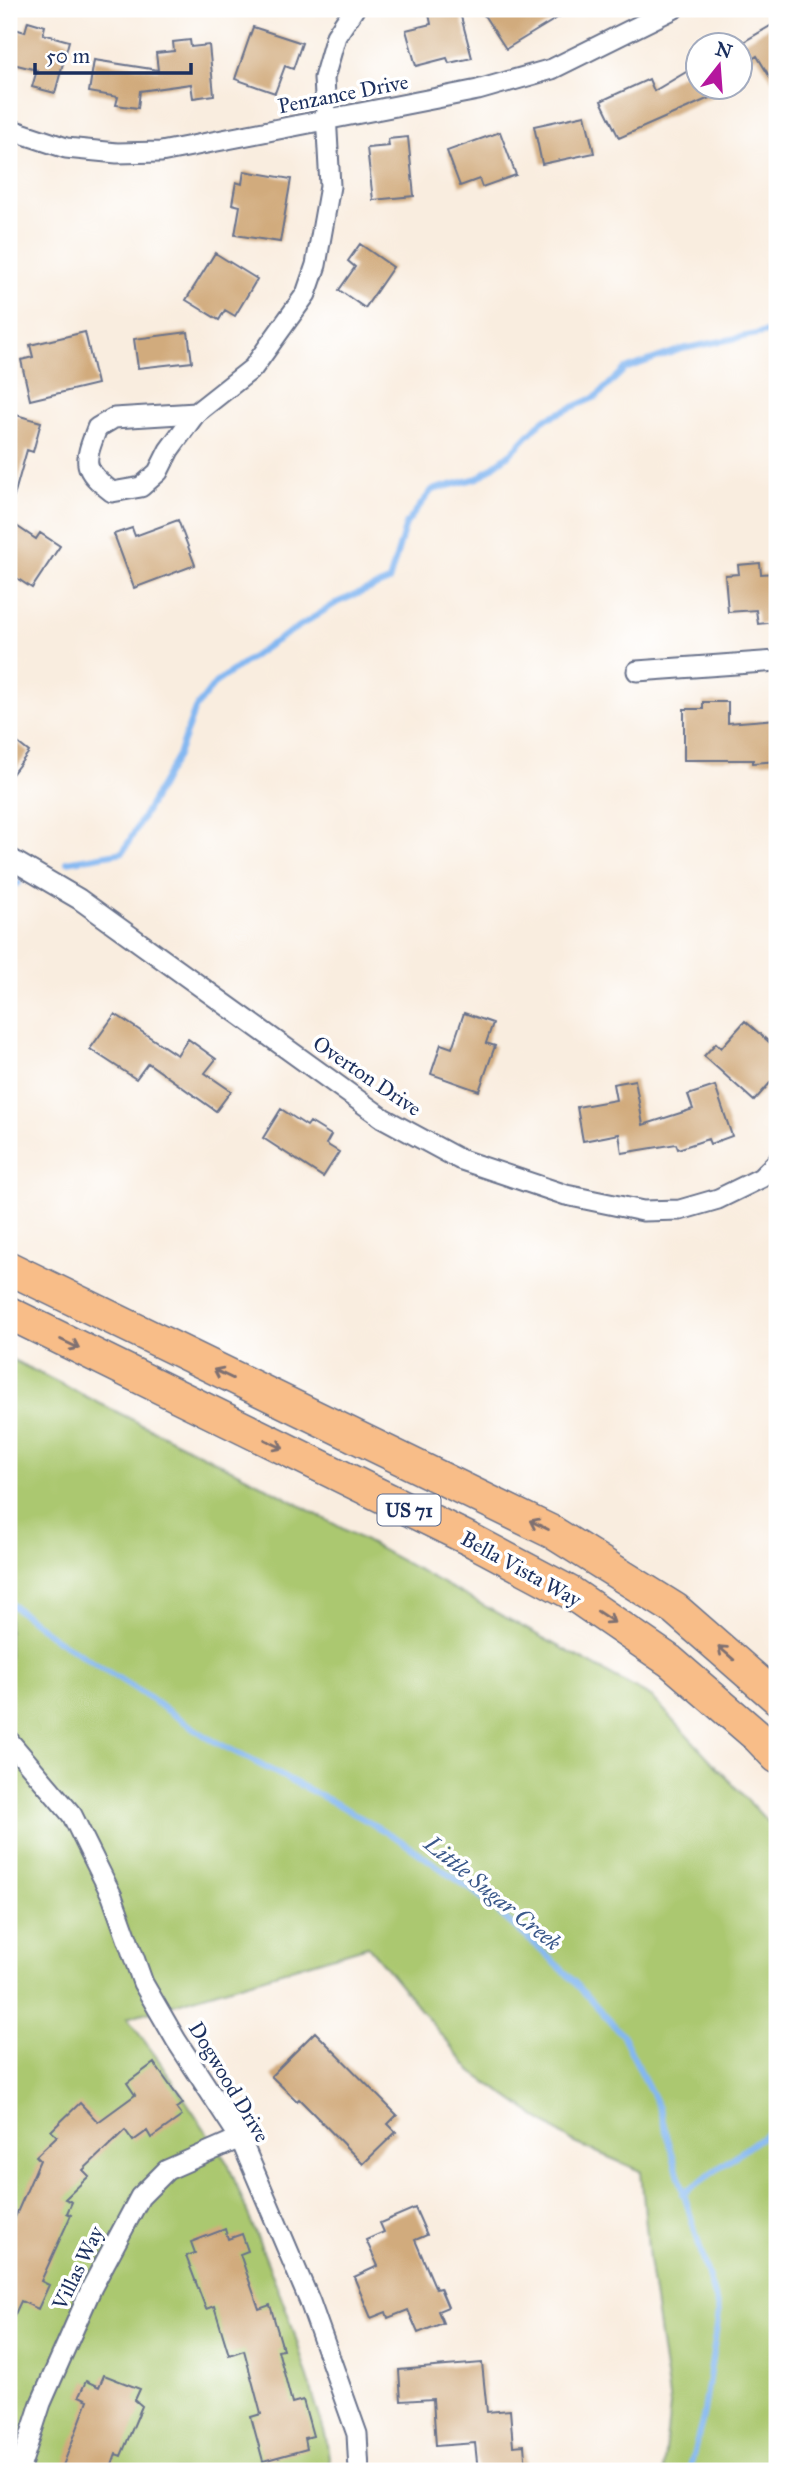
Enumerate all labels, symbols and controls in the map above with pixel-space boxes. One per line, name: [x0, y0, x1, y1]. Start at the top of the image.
scale bar: [35, 32, 191, 76]
north arrow: [684, 32, 754, 102]
text: N: [713, 37, 735, 64]
text: 50 m: [46, 43, 91, 69]
street label: Penzance Drive: [276, 69, 411, 119]
street label: Overton Drive: [308, 1030, 426, 1122]
one-way arrow: [59, 1337, 80, 1351]
one-way arrow: [213, 1367, 234, 1380]
one-way arrow: [263, 1438, 284, 1452]
road number: US 71: [378, 1494, 440, 1526]
one-way arrow: [529, 1518, 550, 1532]
street label: Bella Vista Way: [456, 1525, 587, 1613]
one-way arrow: [596, 1610, 615, 1624]
one-way arrow: [717, 1645, 735, 1661]
water label: Little Sugar Creek: [418, 1829, 567, 1957]
street label: Dogwood Drive: [183, 2017, 275, 2147]
street label: Villas Way: [46, 2221, 110, 2315]

